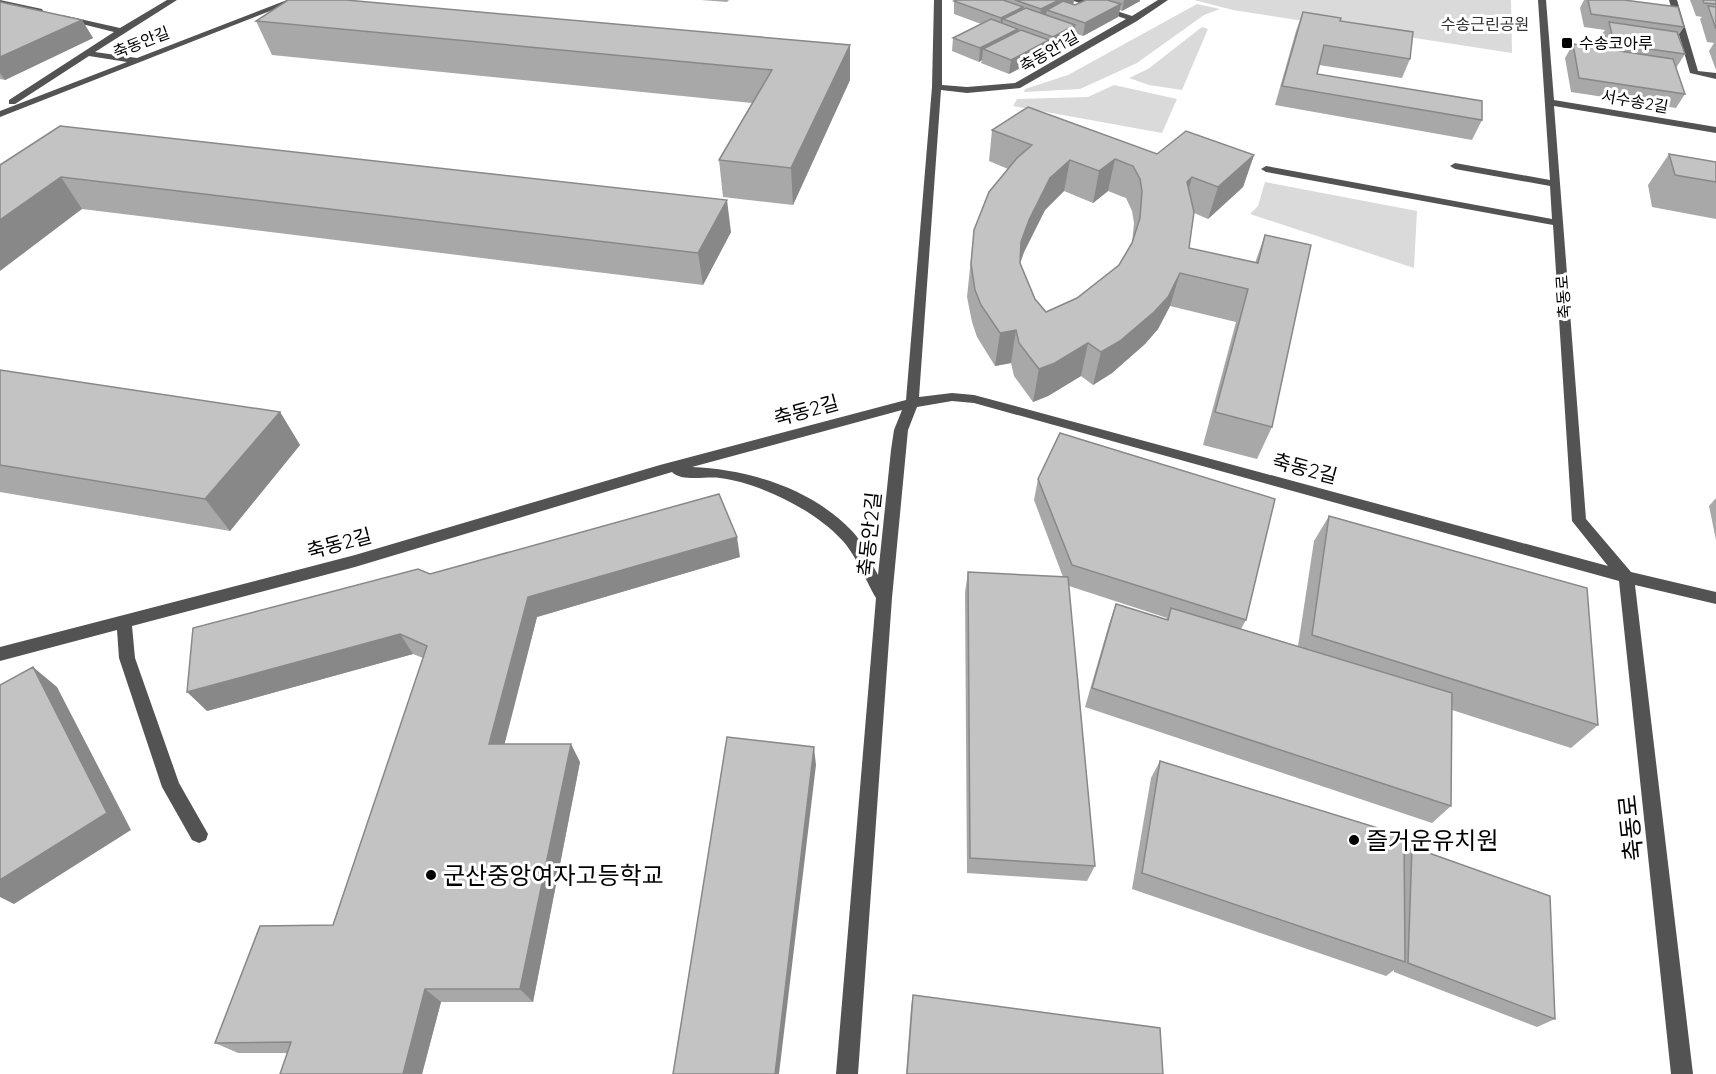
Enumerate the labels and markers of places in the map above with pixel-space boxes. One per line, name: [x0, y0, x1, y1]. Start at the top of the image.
place label: 수송코아루: [1579, 33, 1653, 53]
marker: 수송코아루: [1560, 36, 1574, 50]
place label: 즐거운유치원: [1366, 825, 1498, 855]
marker: 즐거운유치원: [1347, 833, 1361, 847]
place label: 군산중앙여자고등학교: [443, 860, 664, 890]
marker: 군산중앙여자고등학교: [424, 868, 438, 882]

